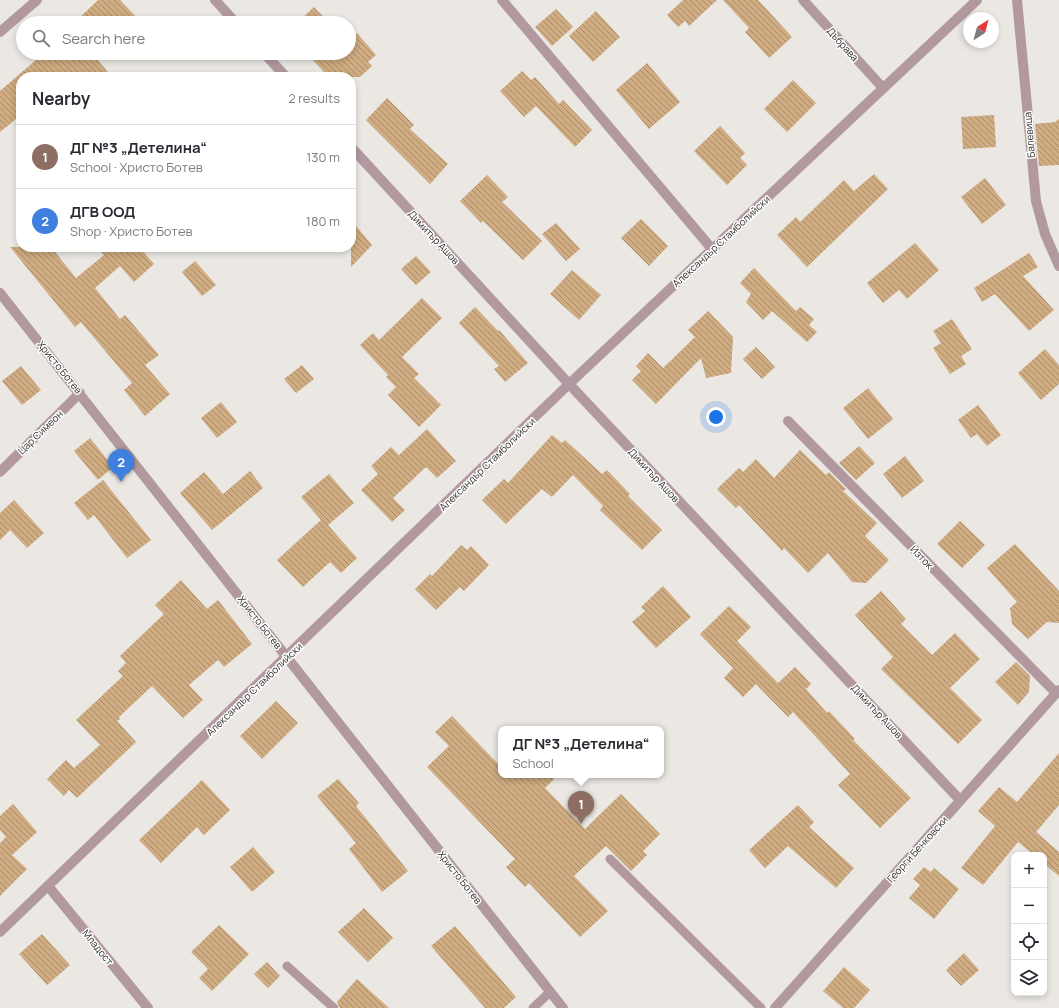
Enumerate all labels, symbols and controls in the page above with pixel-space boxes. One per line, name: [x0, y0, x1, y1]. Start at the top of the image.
north arrow: [963, 12, 999, 48]
search box: [16, 16, 356, 60]
street label: Дъбрава: [824, 24, 862, 64]
icon: search: [30, 27, 52, 49]
text: Search here: [62, 28, 145, 49]
text: Nearby: [32, 87, 90, 110]
text: 2 results: [288, 89, 340, 107]
street label: Балевица: [1020, 111, 1038, 159]
text: ДГ №3 „Детелина“: [70, 137, 207, 158]
text: 1: [42, 148, 48, 166]
text: 130 m: [306, 148, 340, 166]
text: School · Христо Ботев: [70, 158, 203, 176]
street label: Александър Стамболийски: [669, 192, 773, 290]
text: ДГВ ООД: [70, 201, 135, 222]
street label: Димитър Ашов: [405, 207, 463, 268]
text: 2: [41, 212, 49, 230]
text: 180 m: [306, 212, 340, 230]
text: Shop · Христо Ботев: [70, 222, 193, 240]
street label: Христо Ботев: [34, 338, 86, 397]
street label: Цар Симеон: [14, 407, 66, 457]
your location: [706, 407, 726, 427]
street label: Александър Стамболийски: [436, 414, 538, 514]
street label: Димитър Ашов: [625, 445, 683, 506]
pin: 2: [108, 449, 134, 482]
street label: Изток: [907, 542, 937, 573]
street label: Христо Ботев: [235, 592, 286, 652]
street label: Александър Стамболийски: [203, 639, 305, 739]
street label: Димитър Ашов: [848, 681, 906, 742]
popup: [498, 726, 664, 778]
text: ДГ №3 „Детелина“: [512, 733, 650, 754]
text: School: [512, 754, 554, 772]
pin: 1: [568, 791, 594, 824]
street label: Георги Бенковски: [883, 813, 951, 885]
street label: Христо Ботев: [435, 847, 486, 907]
map controls: [1011, 852, 1047, 996]
button: +: [1011, 852, 1047, 888]
button: −: [1011, 888, 1047, 924]
button: locate: [1011, 924, 1047, 960]
street label: Младост: [79, 926, 117, 968]
button: layers: [1011, 960, 1047, 996]

